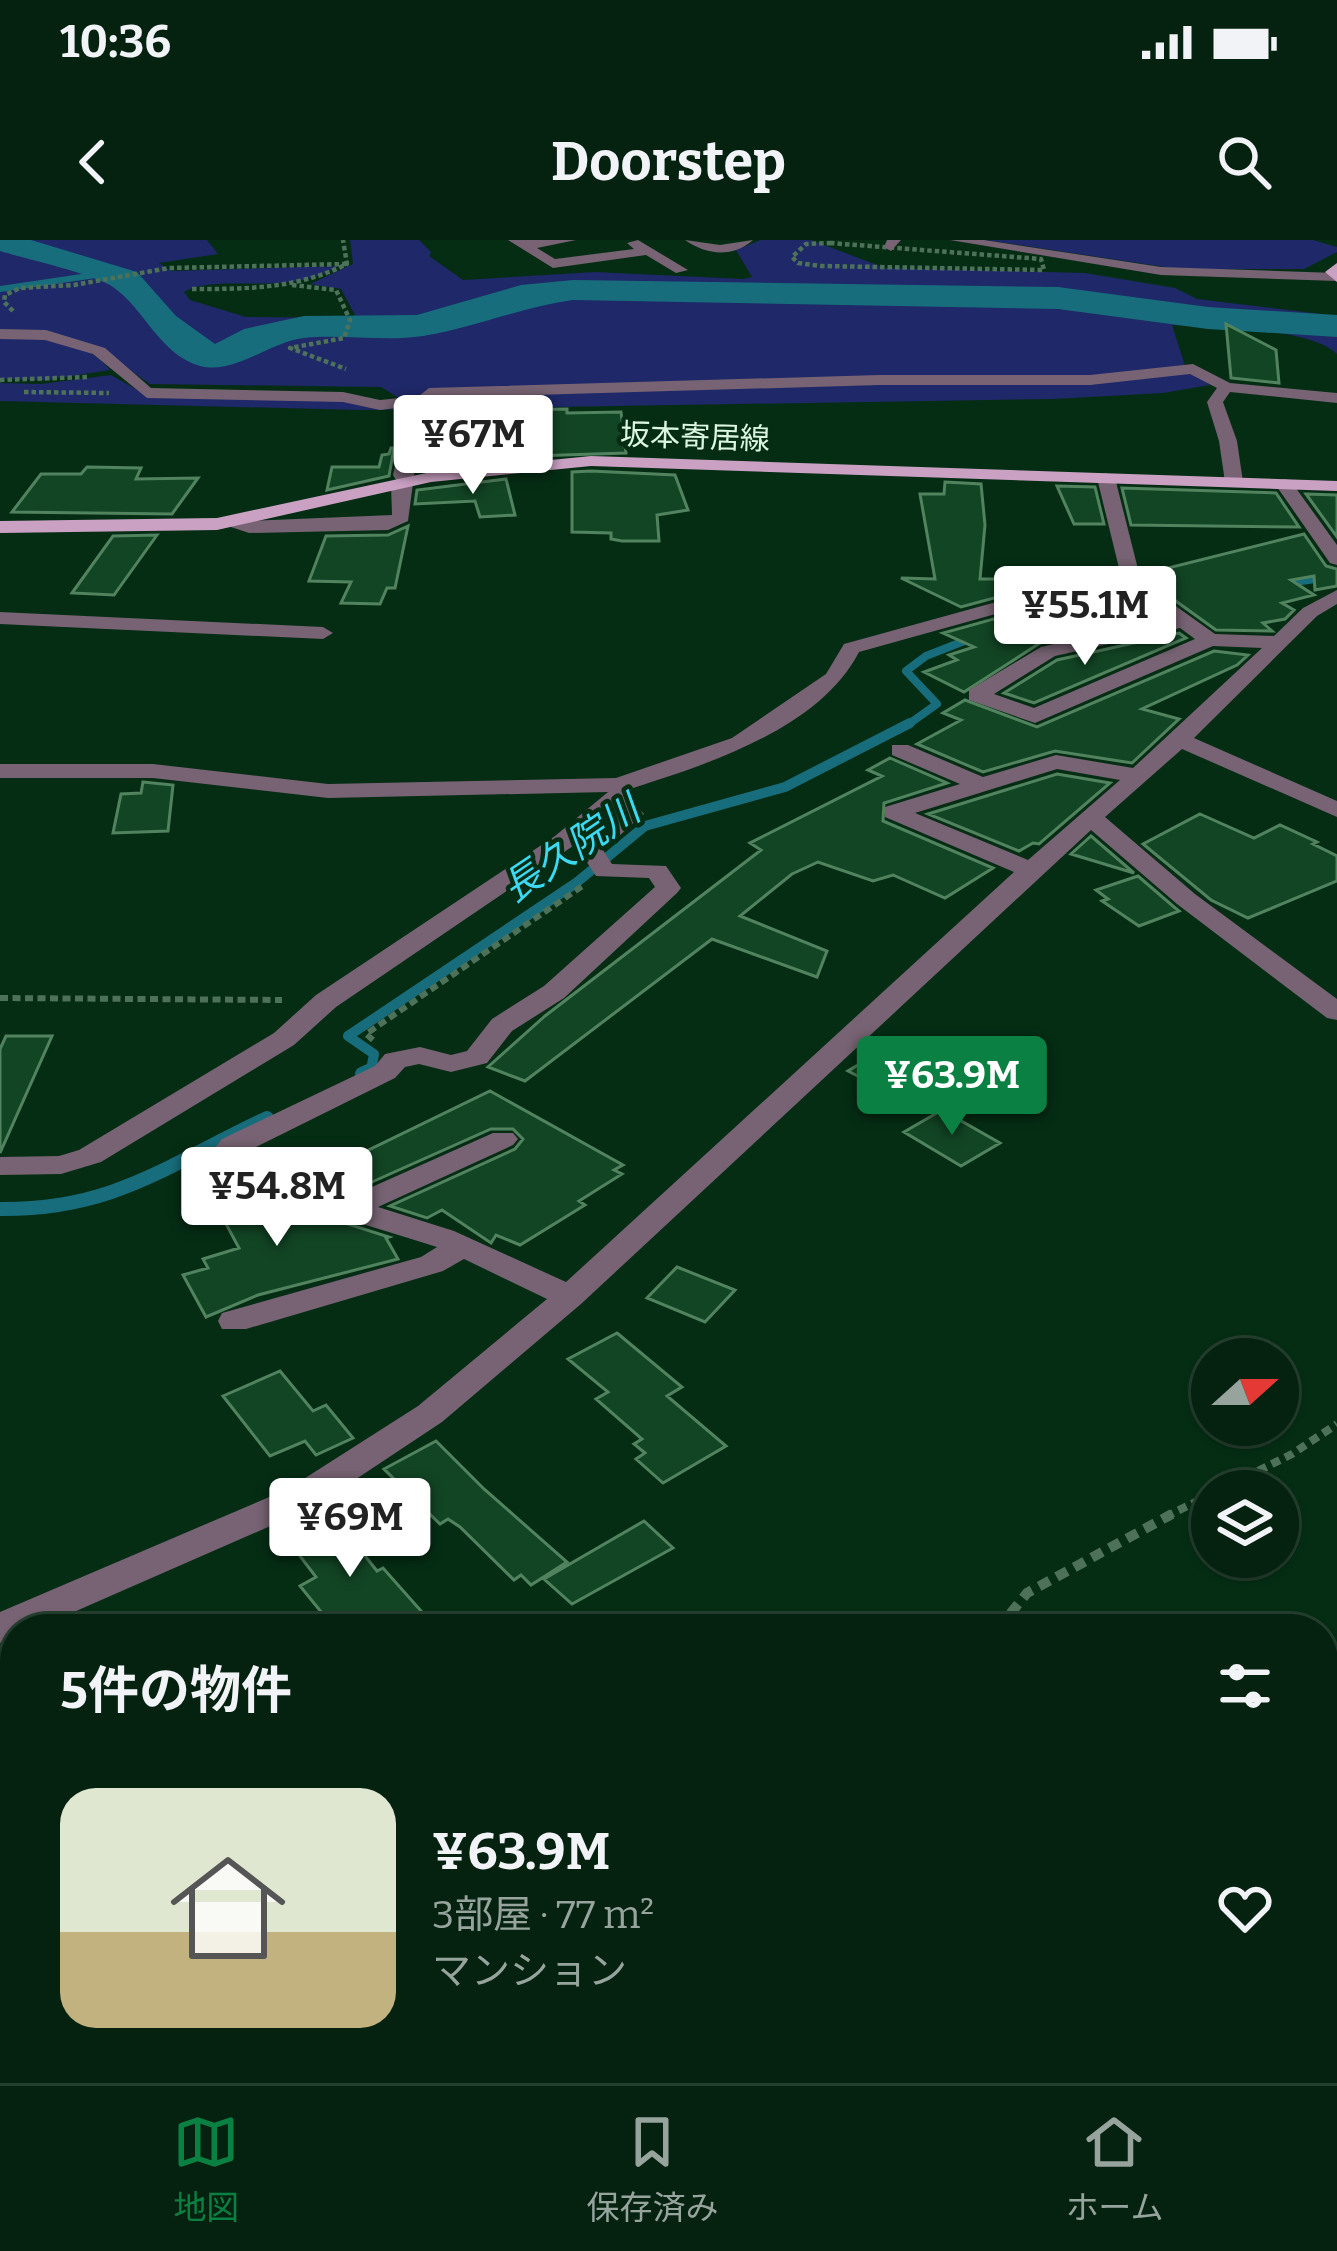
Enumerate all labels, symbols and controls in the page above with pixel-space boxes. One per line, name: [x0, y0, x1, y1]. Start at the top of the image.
text: 10:36: [60, 15, 171, 69]
icon: back: [60, 129, 126, 195]
icon: search: [1211, 129, 1277, 195]
text: Doorstep: [551, 130, 786, 194]
pin: ¥67M: [402, 395, 544, 497]
text: ¥67M: [421, 411, 525, 457]
street label: 坂本寄居線: [619, 416, 771, 458]
pin: ¥55.1M: [987, 566, 1183, 668]
text: ¥55.1M: [1021, 582, 1149, 628]
water label: 長久院川: [493, 784, 652, 912]
pin: ¥63.9M: [854, 1036, 1050, 1138]
text: ¥63.9M: [884, 1052, 1020, 1098]
pin: ¥54.8M: [179, 1147, 375, 1249]
text: ¥54.8M: [208, 1163, 346, 1209]
north arrow: [1191, 1338, 1299, 1446]
map controls: [1191, 1338, 1299, 1578]
button: layers: [1191, 1470, 1299, 1578]
pin: ¥69M: [279, 1478, 421, 1580]
text: ¥69M: [296, 1494, 404, 1540]
icon: filters: [1212, 1653, 1278, 1719]
text: 5件の物件: [60, 1660, 292, 1722]
text: ¥63.9M: [432, 1821, 610, 1883]
icon: home: [156, 1836, 300, 1980]
icon: heart: [1212, 1875, 1278, 1941]
text: 3部屋 · 77 m²: [432, 1892, 654, 1938]
text: マンション: [432, 1948, 627, 1994]
tab: 地図: [173, 2109, 239, 2229]
tab: 保存済み: [586, 2109, 718, 2229]
tab: ホーム: [1065, 2109, 1163, 2229]

